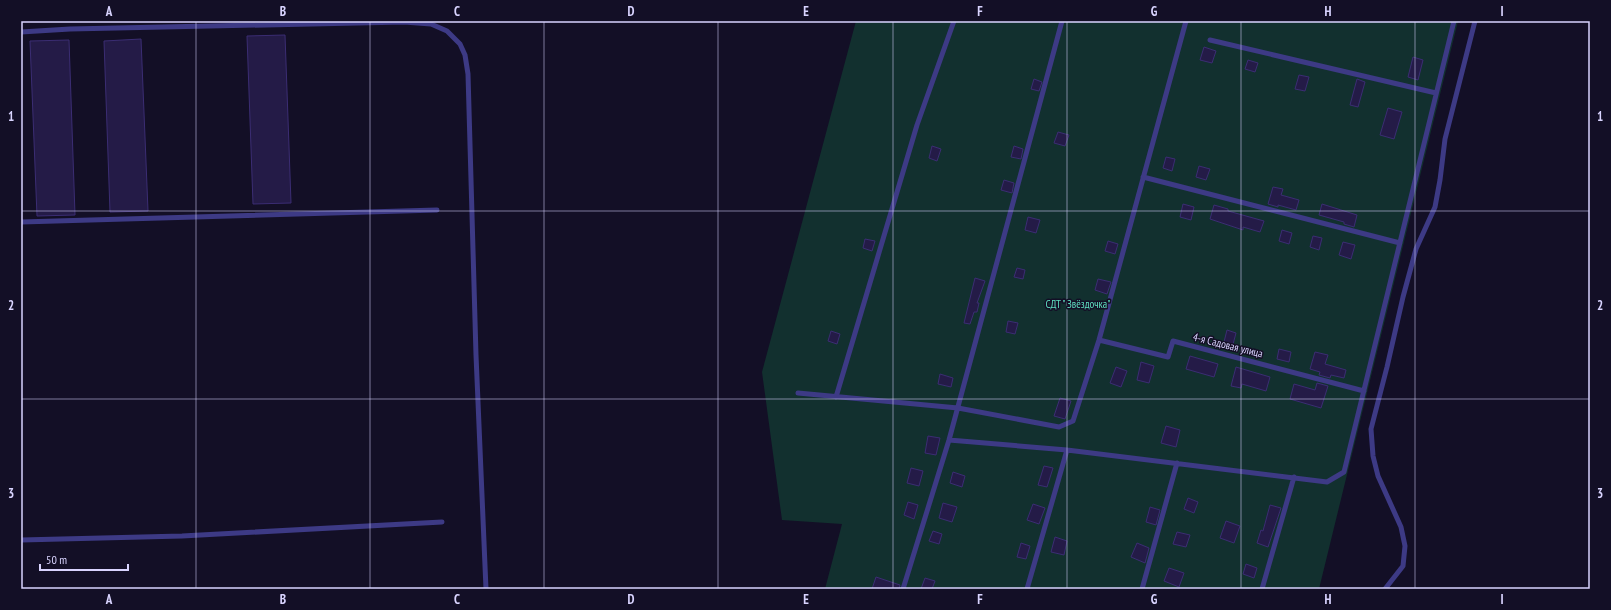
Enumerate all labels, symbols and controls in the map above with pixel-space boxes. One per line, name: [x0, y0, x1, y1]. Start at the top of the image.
text: A: [105, 3, 113, 20]
text: B: [280, 3, 286, 20]
text: C: [454, 3, 460, 20]
text: D: [628, 3, 635, 20]
text: E: [803, 3, 809, 20]
text: F: [977, 3, 983, 20]
text: G: [1151, 3, 1158, 20]
text: H: [1325, 3, 1332, 20]
text: I: [1500, 3, 1504, 20]
text: 1: [8, 108, 14, 125]
text: 1: [1597, 108, 1603, 125]
text: 2: [8, 297, 14, 314]
park label: СДТ " Звёздочка": [1046, 297, 1110, 311]
text: 2: [1597, 297, 1603, 314]
street label: 4-я Садовая улица: [1192, 330, 1264, 360]
text: 3: [8, 485, 14, 502]
text: 3: [1597, 485, 1603, 502]
scale bar: [40, 546, 128, 572]
text: 50 m: [46, 552, 67, 567]
text: A: [105, 591, 113, 608]
text: B: [280, 591, 286, 608]
text: C: [454, 591, 460, 608]
text: D: [628, 591, 635, 608]
text: E: [803, 591, 809, 608]
text: F: [977, 591, 983, 608]
text: G: [1151, 591, 1158, 608]
text: H: [1325, 591, 1332, 608]
text: I: [1500, 591, 1504, 608]

